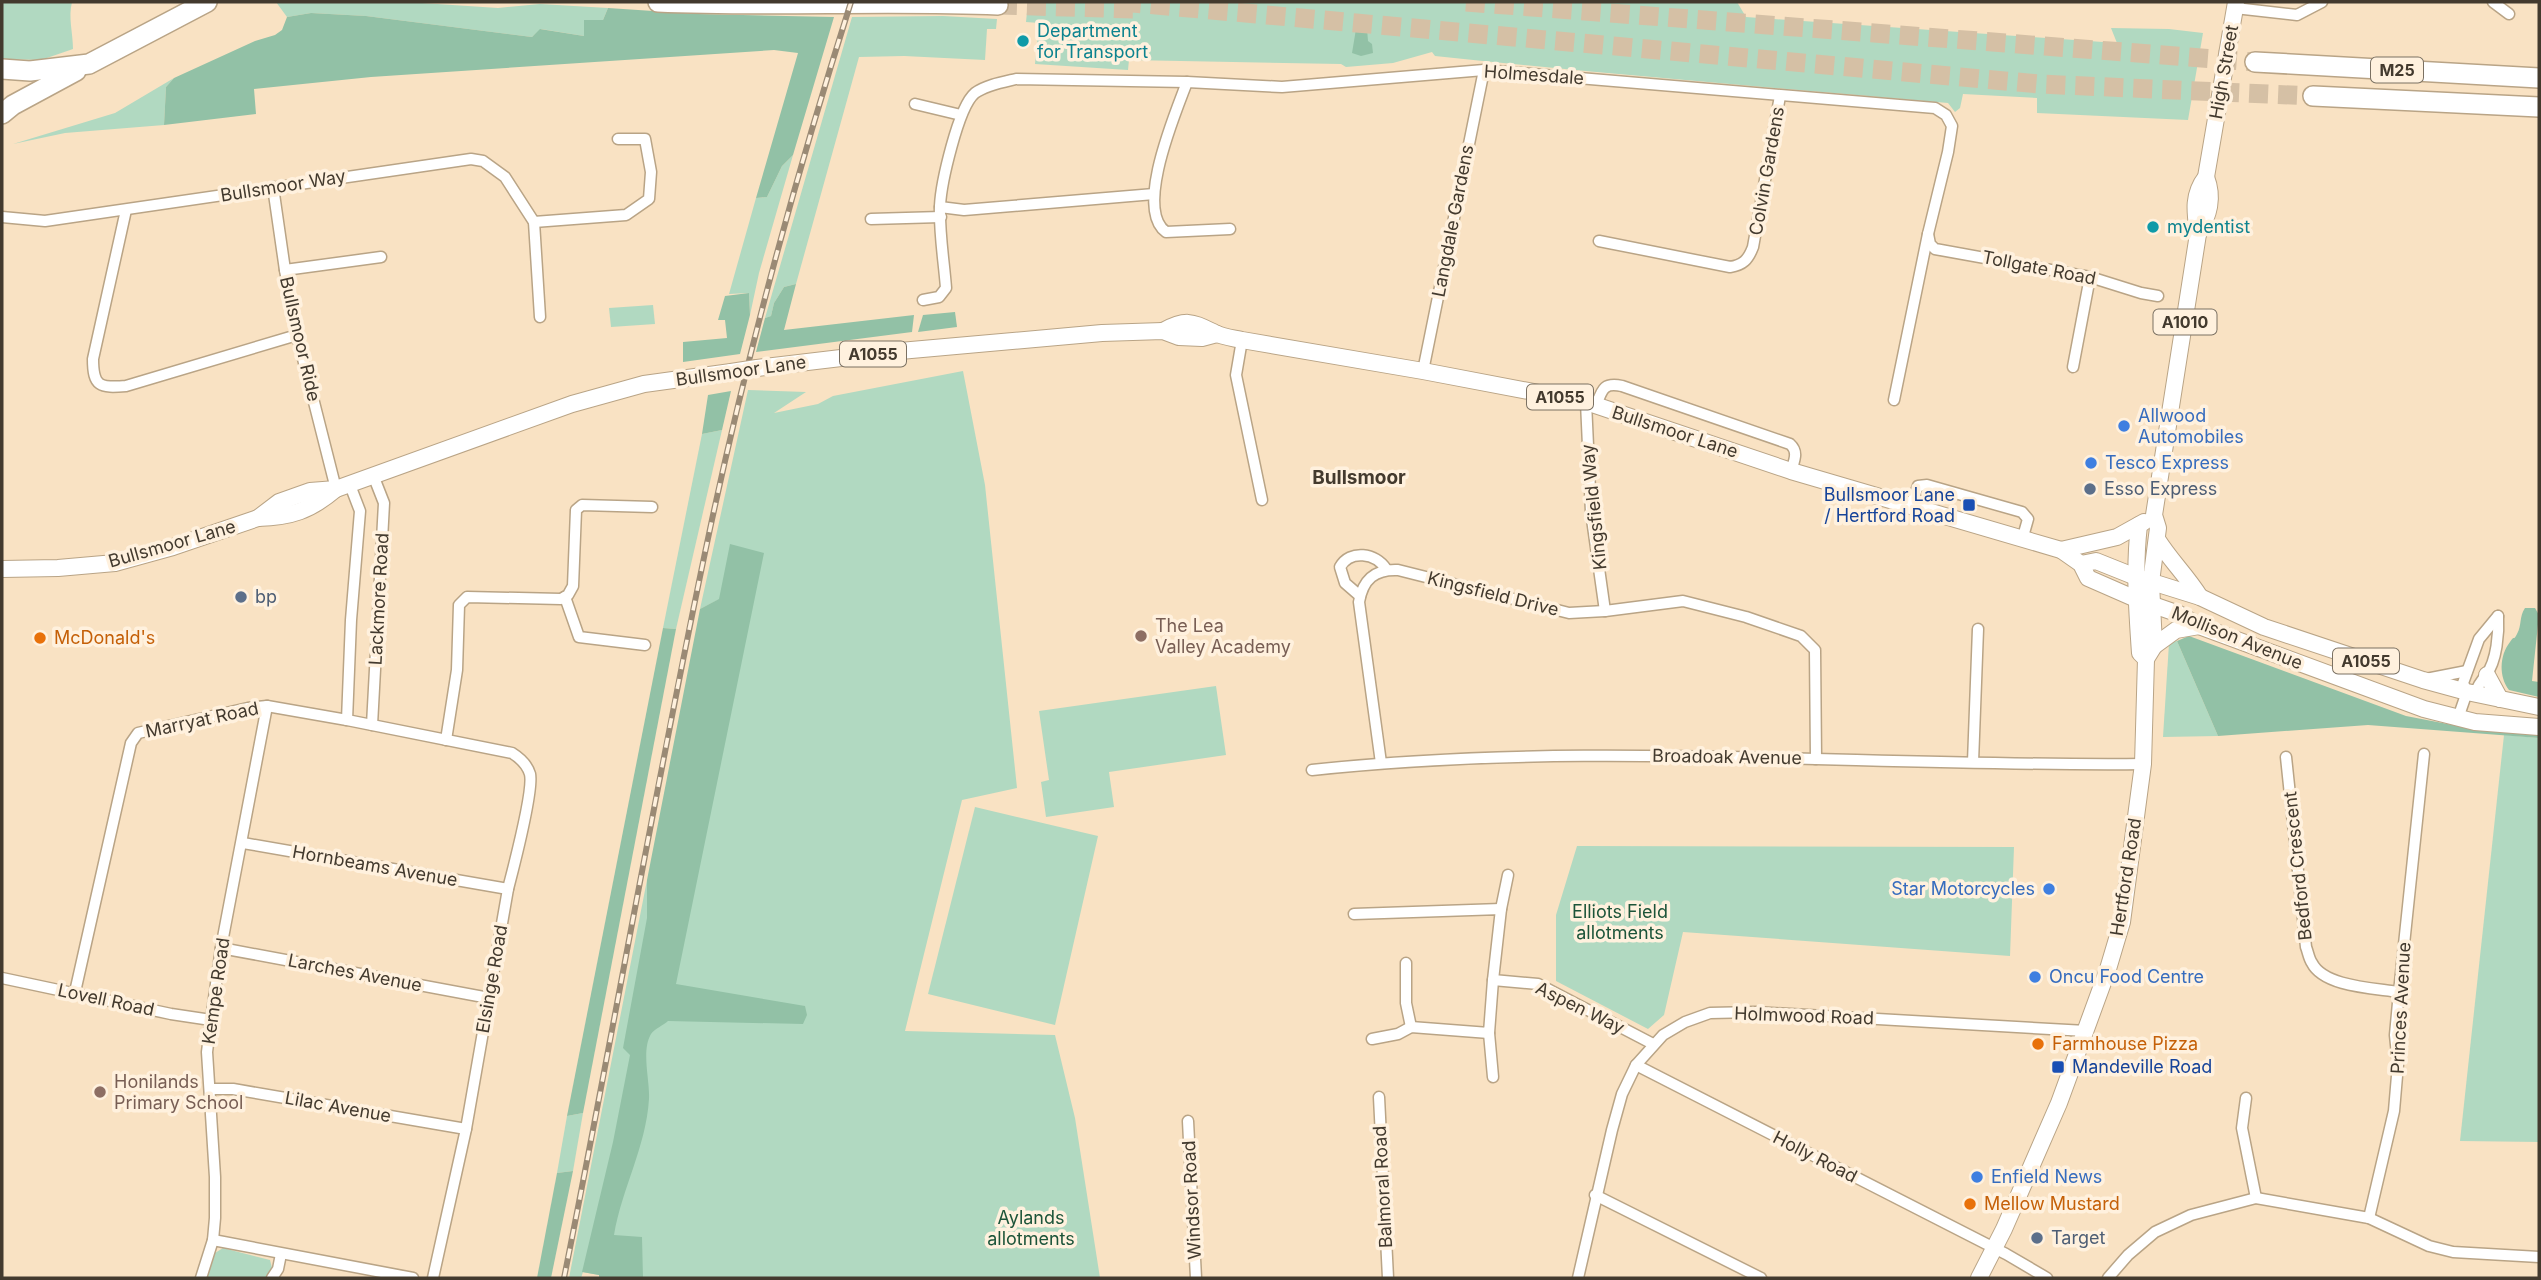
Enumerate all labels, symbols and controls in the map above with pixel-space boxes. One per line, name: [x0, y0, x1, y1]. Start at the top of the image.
place label: Department for Transport: [1037, 20, 1148, 62]
street label: High Street: [2205, 23, 2242, 121]
marker: Department for Transport: [1015, 33, 1031, 49]
road number: M25: [2371, 58, 2423, 82]
street label: Holmesdale: [1483, 61, 1585, 88]
street label: Colvin Gardens: [1745, 105, 1788, 237]
street label: Langdale Gardens: [1427, 143, 1478, 299]
street label: Bullsmoor Way: [219, 165, 347, 206]
place label: mydentist: [2167, 216, 2250, 237]
marker: mydentist: [2145, 219, 2161, 235]
street label: Tollgate Road: [1980, 246, 2098, 289]
street label: Bullsmoor Ride: [276, 275, 325, 403]
road number: A1010: [2154, 310, 2216, 334]
road number: A1055: [840, 342, 906, 366]
street label: Bullsmoor Lane: [674, 351, 807, 390]
road number: A1055: [1527, 384, 1593, 410]
street label: Bullsmoor Lane: [1609, 401, 1741, 462]
place label: Allwood Automobiles: [2138, 405, 2244, 447]
marker: Allwood Automobiles: [2116, 418, 2132, 434]
street label: Kingsfield Way: [1576, 443, 1611, 571]
place label: Tesco Express: [2105, 452, 2229, 473]
marker: Tesco Express: [2083, 455, 2099, 471]
district label: Bullsmoor: [1312, 466, 1406, 489]
place label: Esso Express: [2104, 478, 2217, 499]
marker: Esso Express: [2082, 481, 2098, 497]
place label: Bullsmoor Lane / Hertford Road: [1824, 484, 1955, 526]
marker: Bullsmoor Lane / Hertford Road: [1961, 497, 1977, 513]
street label: Bullsmoor Lane: [106, 515, 238, 572]
street label: Lackmore Road: [365, 532, 392, 666]
street label: Kingsfield Drive: [1425, 567, 1561, 620]
place label: bp: [255, 586, 277, 607]
marker: bp: [233, 589, 249, 605]
street label: Mollison Avenue: [2169, 602, 2306, 673]
place label: The Lea Valley Academy: [1155, 615, 1291, 657]
place label: McDonald's: [54, 627, 155, 648]
marker: The Lea Valley Academy: [1133, 628, 1149, 644]
marker: McDonald's: [32, 630, 48, 646]
road number: A1055: [2333, 648, 2399, 674]
street label: Marryat Road: [143, 697, 260, 742]
street label: Broadoak Avenue: [1652, 745, 1802, 768]
street label: Bedford Crescent: [2279, 790, 2316, 942]
street label: Hertford Road: [2106, 816, 2145, 937]
street label: Hornbeams Avenue: [291, 841, 459, 890]
place label: Star Motorcycles: [1891, 878, 2035, 899]
marker: Star Motorcycles: [2041, 881, 2057, 897]
park label: Elliots Field allotments: [1572, 901, 1668, 943]
street label: Elsinge Road: [472, 923, 511, 1035]
street label: Kempe Road: [198, 936, 233, 1046]
street label: Princes Avenue: [2387, 941, 2414, 1074]
street label: Larches Avenue: [286, 949, 424, 996]
place label: Oncu Food Centre: [2049, 966, 2204, 987]
marker: Oncu Food Centre: [2027, 969, 2043, 985]
street label: Aspen Way: [1533, 977, 1628, 1038]
street label: Lovell Road: [56, 979, 156, 1020]
street label: Holmwood Road: [1734, 1003, 1874, 1028]
place label: Farmhouse Pizza: [2052, 1033, 2198, 1054]
marker: Farmhouse Pizza: [2030, 1036, 2046, 1052]
place label: Mandeville Road: [2072, 1056, 2212, 1077]
marker: Mandeville Road: [2050, 1059, 2066, 1075]
place label: Honilands Primary School: [114, 1071, 243, 1113]
marker: Honilands Primary School: [92, 1084, 108, 1100]
street label: Lilac Avenue: [283, 1087, 393, 1126]
street label: Balmoral Road: [1369, 1125, 1396, 1249]
street label: Holly Road: [1770, 1126, 1861, 1187]
street label: Windsor Road: [1178, 1140, 1205, 1260]
place label: Enfield News: [1991, 1166, 2102, 1187]
marker: Enfield News: [1969, 1169, 1985, 1185]
place label: Mellow Mustard: [1984, 1193, 2120, 1214]
marker: Mellow Mustard: [1962, 1196, 1978, 1212]
park label: Aylands allotments: [987, 1207, 1075, 1249]
place label: Target: [2051, 1227, 2105, 1248]
marker: Target: [2029, 1230, 2045, 1246]

